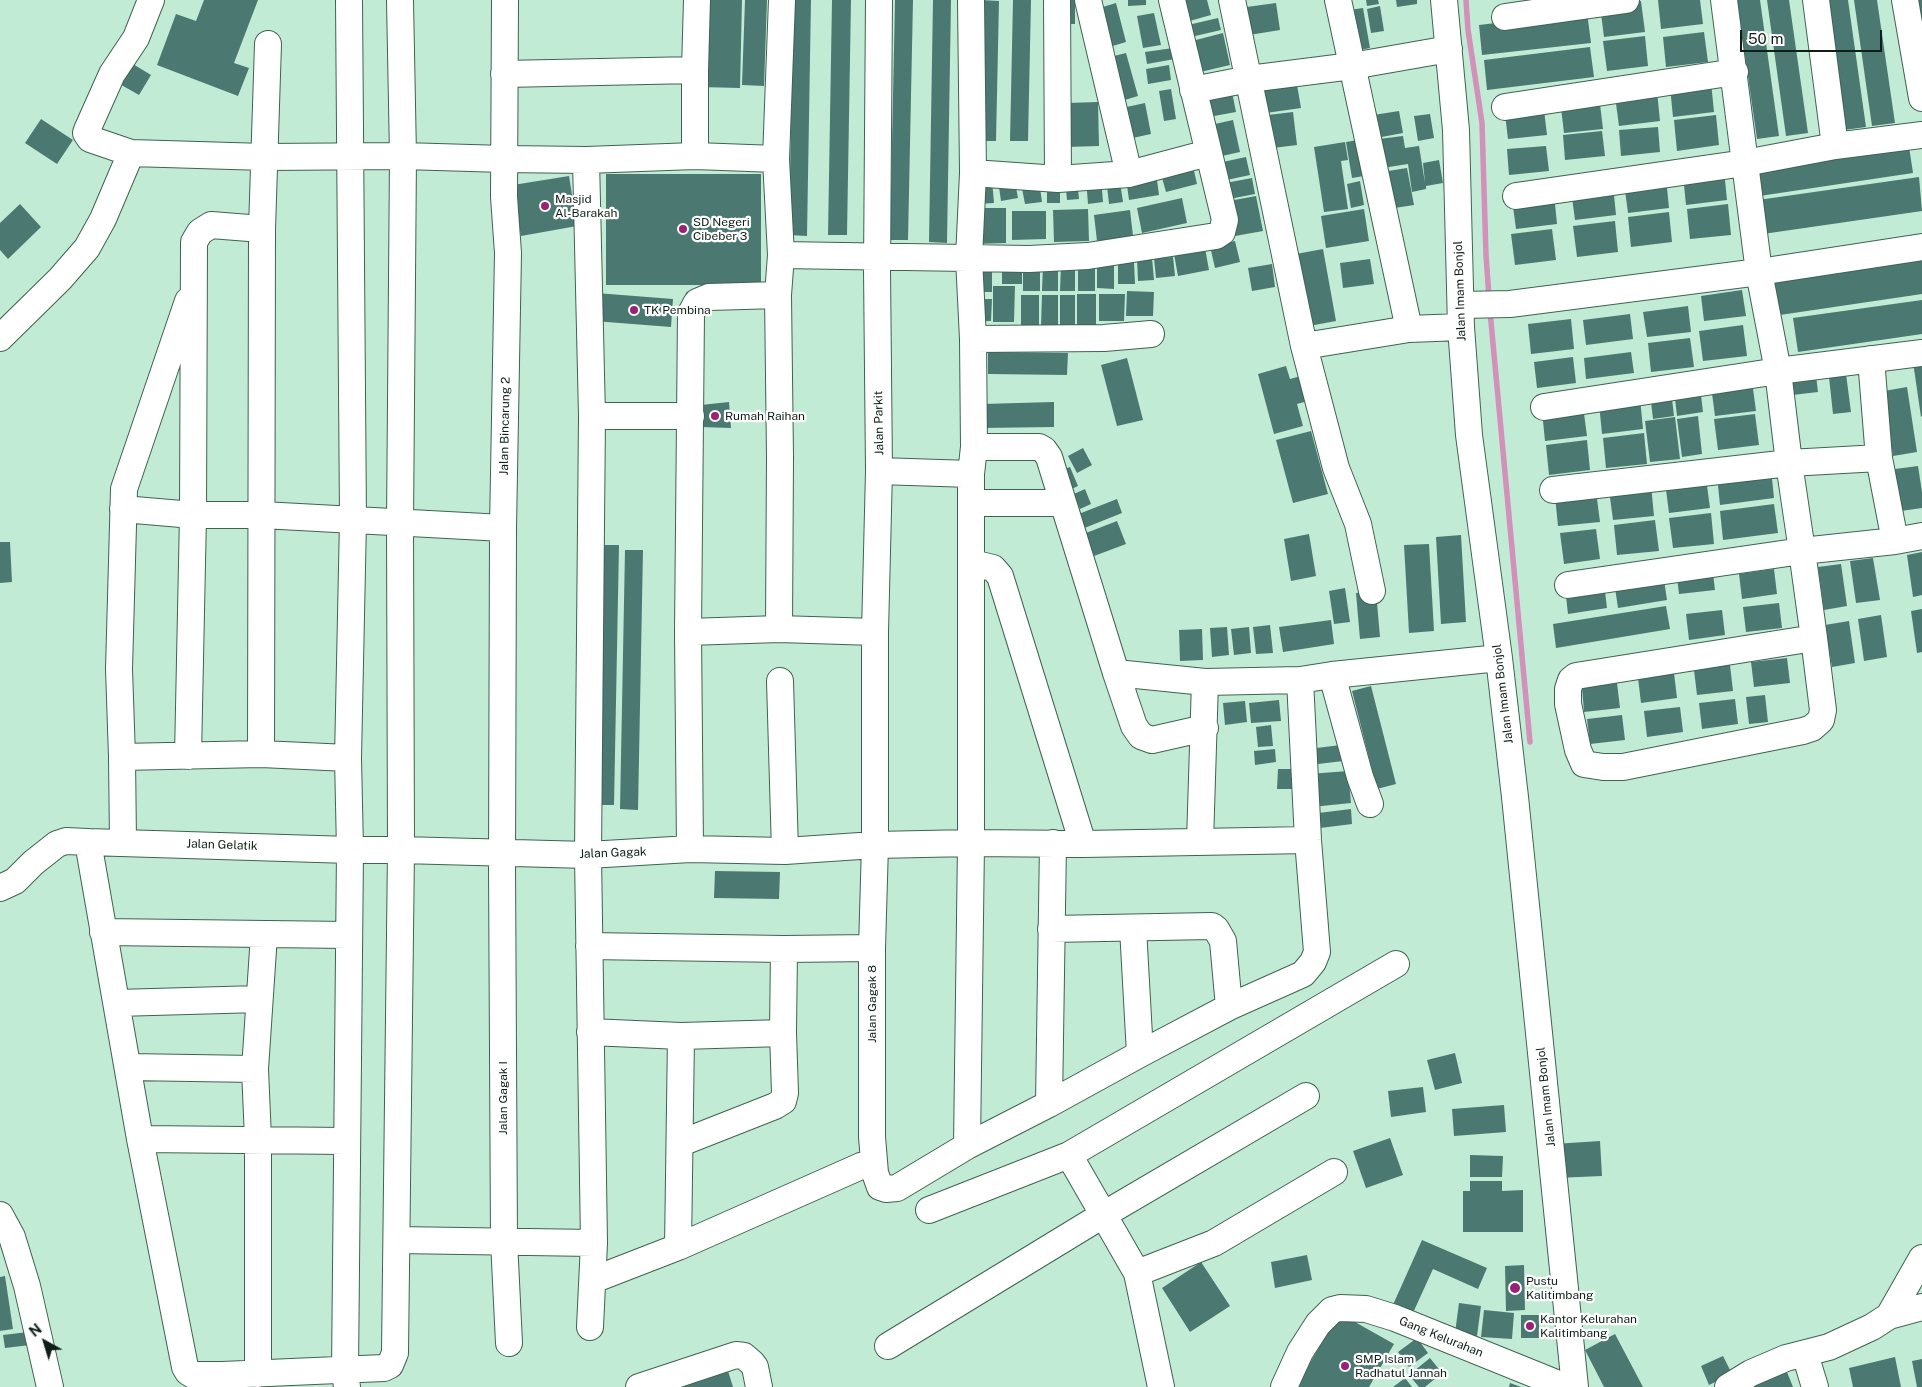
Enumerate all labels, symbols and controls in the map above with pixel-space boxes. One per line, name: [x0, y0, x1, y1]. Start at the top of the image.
scale bar: [1742, 20, 1884, 52]
text: 50 m: [1748, 30, 1783, 47]
place label: Masjid Al-Barakah: [555, 192, 617, 220]
marker: Masjid Al-Barakah: [539, 200, 551, 212]
place label: SD Negeri Cibeber 3: [693, 215, 750, 243]
marker: SD Negeri Cibeber 3: [677, 223, 689, 235]
street label: Jalan Imam Bonjol: [1451, 241, 1469, 341]
place label: TK Pembina: [644, 303, 711, 317]
marker: TK Pembina: [628, 304, 640, 316]
street label: Jalan Bincarung 2: [497, 377, 513, 475]
street label: Jalan Parkit: [871, 391, 887, 455]
place label: Rumah Raihan: [725, 409, 805, 423]
marker: Rumah Raihan: [709, 410, 721, 422]
street label: Jalan Imam Bonjol: [1490, 643, 1516, 745]
street label: Jalan Gelatik: [186, 837, 258, 853]
street label: Jalan Gagak: [579, 845, 647, 861]
street label: Jalan Gagak 8: [865, 965, 879, 1043]
street label: Jalan Imam Bonjol: [1534, 1046, 1558, 1148]
street label: Jalan Gagak I: [496, 1061, 510, 1135]
place label: Pustu Kalitimbang: [1526, 1274, 1593, 1302]
marker: Pustu Kalitimbang: [1508, 1281, 1522, 1295]
place label: Kantor Kelurahan Kalitimbang: [1540, 1312, 1637, 1340]
street label: Gang Kelurahan: [1397, 1314, 1485, 1360]
north arrow: [20, 1317, 70, 1367]
marker: Kantor Kelurahan Kalitimbang: [1524, 1320, 1536, 1332]
text: N: [26, 1321, 45, 1340]
place label: SMP Islam Radhatul Jannah: [1355, 1352, 1447, 1380]
marker: SMP Islam Radhatul Jannah: [1339, 1360, 1351, 1372]

